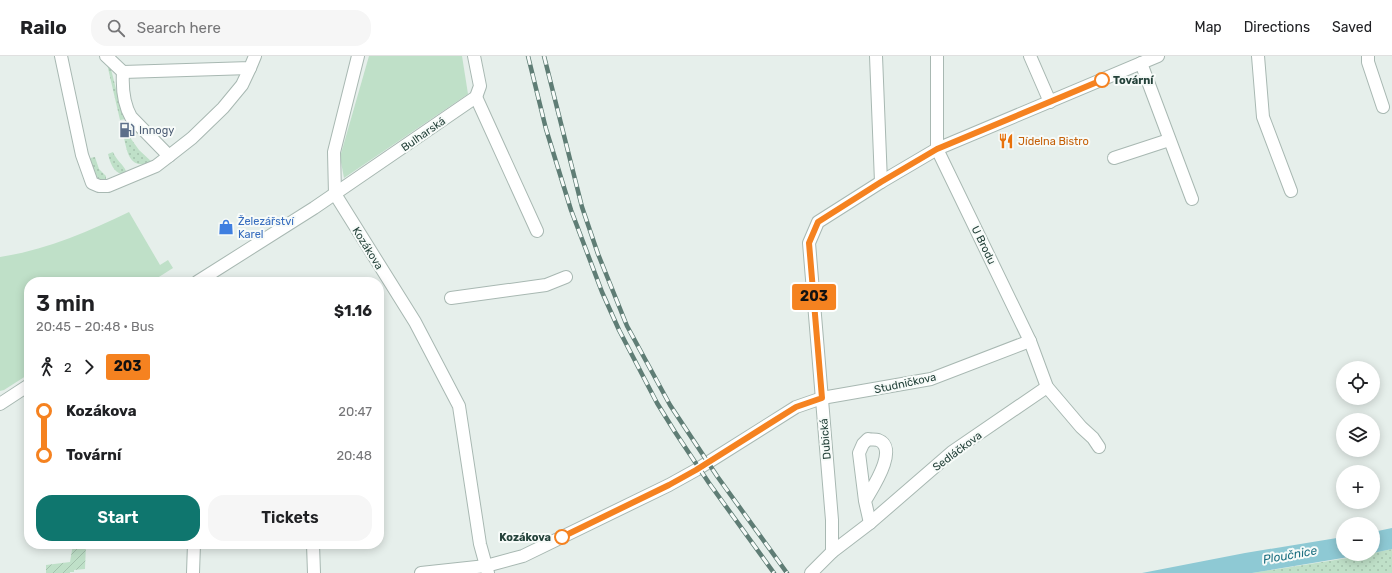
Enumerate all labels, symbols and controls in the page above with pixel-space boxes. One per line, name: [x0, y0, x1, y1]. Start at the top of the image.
search box: [91, 10, 371, 46]
text: Railo: [20, 16, 67, 39]
icon: search: [105, 17, 127, 39]
text: Search here: [137, 19, 221, 37]
text: Map: [1195, 19, 1222, 36]
text: Directions: [1244, 19, 1310, 36]
text: Saved: [1332, 19, 1372, 36]
marker: Tovární: [1094, 72, 1110, 88]
place label: Tovární: [1113, 74, 1154, 87]
street label: Bulharská: [399, 115, 448, 154]
fuel station icon: Innogy: [118, 121, 136, 139]
place label: Innogy: [139, 124, 174, 137]
restaurant icon: Jídelna Bistro: [997, 132, 1015, 150]
place label: Jídelna Bistro: [1018, 135, 1089, 148]
place label: Železářství Karel: [238, 215, 295, 241]
shop icon: Železářství Karel: [217, 218, 235, 236]
street label: U Brodu: [969, 224, 998, 267]
street label: Kozákova: [349, 225, 386, 272]
line badge: 203: [791, 284, 837, 310]
text: 203: [800, 288, 828, 305]
text: 3 min: [36, 290, 95, 317]
text: $1.16: [334, 302, 372, 320]
text: 20:45 – 20:48 · Bus: [36, 319, 154, 334]
icon: walk: [36, 356, 58, 378]
icon: forward: [78, 356, 100, 378]
text: 203: [114, 358, 142, 375]
text: 2: [64, 360, 72, 375]
map controls: [1336, 361, 1380, 561]
button: locate: [1336, 361, 1380, 405]
street label: Studničkova: [873, 371, 937, 396]
text: Kozákova: [66, 402, 136, 420]
text: 20:47: [338, 404, 372, 419]
button: layers: [1336, 413, 1380, 457]
street label: Dubická: [817, 418, 834, 460]
street label: Sedláčkova: [930, 429, 984, 474]
text: Tovární: [66, 446, 121, 464]
text: 20:48: [336, 448, 372, 463]
button: +: [1336, 465, 1380, 509]
button: Start: [36, 495, 200, 541]
button: Tickets: [208, 495, 372, 541]
button: −: [1336, 517, 1380, 561]
marker: Kozákova: [554, 529, 570, 545]
place label: Kozákova: [499, 531, 551, 544]
water label: Ploučnice: [1262, 543, 1319, 567]

